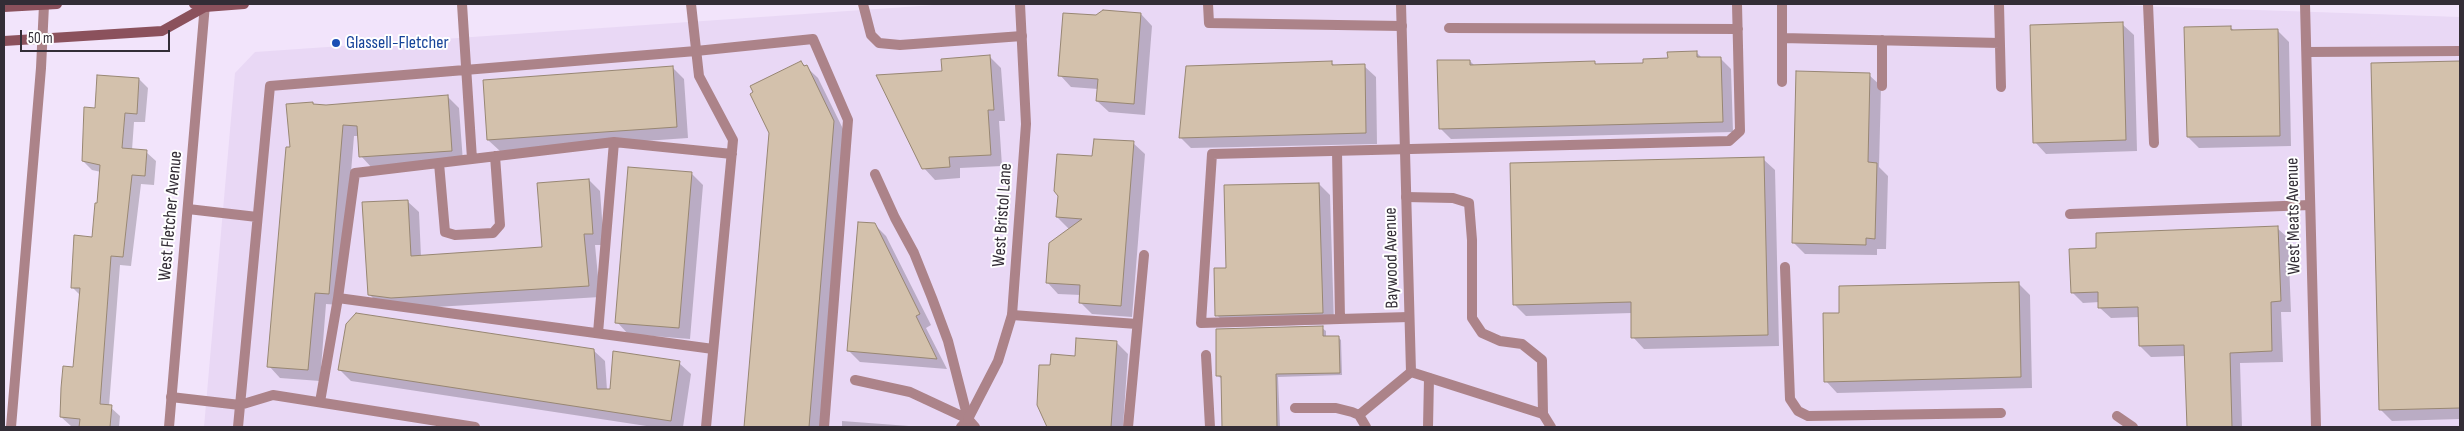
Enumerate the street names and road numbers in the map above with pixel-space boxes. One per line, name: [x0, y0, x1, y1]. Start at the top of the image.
street label: West Fletcher Avenue: [155, 150, 187, 282]
street label: West Meats Avenue: [2282, 157, 2306, 275]
street label: West Bristol Lane: [989, 162, 1017, 268]
street label: Baywood Avenue: [1380, 207, 1404, 309]

